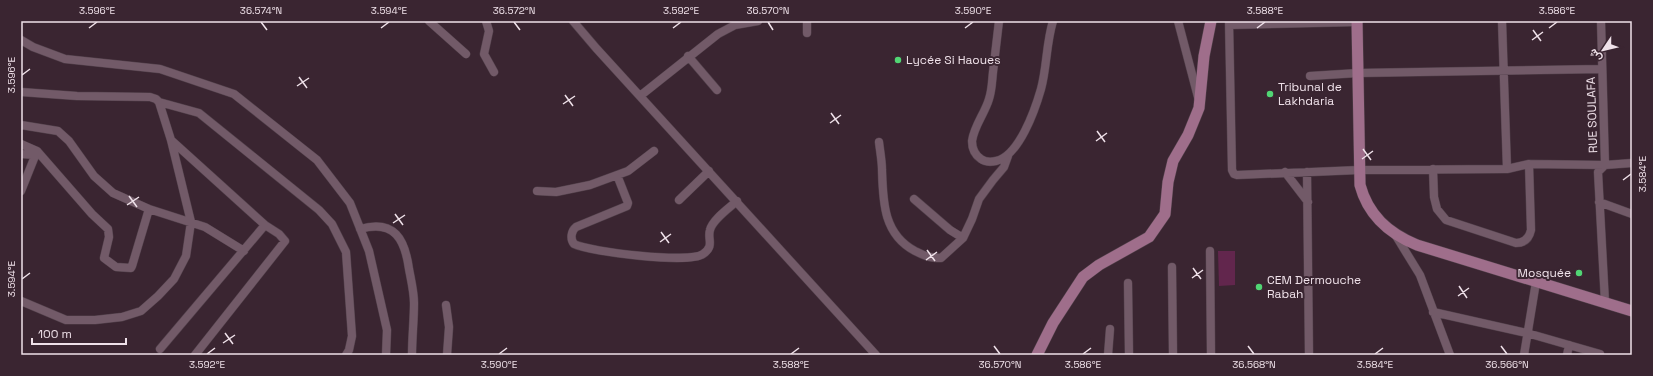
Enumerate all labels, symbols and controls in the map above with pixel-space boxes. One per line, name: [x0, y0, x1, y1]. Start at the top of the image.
text: 3.596°E: [79, 4, 115, 17]
text: 36.574°N: [240, 4, 282, 17]
text: 3.594°E: [371, 4, 408, 17]
text: 36.572°N: [493, 4, 535, 17]
text: 3.592°E: [663, 4, 699, 17]
text: 36.570°N: [747, 4, 789, 17]
text: 3.590°E: [955, 4, 992, 17]
text: 3.588°E: [1247, 4, 1284, 17]
text: 3.586°E: [1539, 4, 1576, 17]
north arrow: [1583, 30, 1623, 70]
text: ش: [1585, 46, 1604, 65]
place label: Lycée Si Haoues: [906, 52, 1000, 68]
marker: Lycée Si Haoues: [893, 55, 903, 65]
text: 3.596°E: [5, 57, 18, 93]
street label: RUE SOULAFA: [1583, 76, 1601, 153]
place label: Tribunal de Lakhdaria: [1278, 79, 1342, 109]
marker: Tribunal de Lakhdaria: [1265, 89, 1275, 99]
text: 3.584°E: [1636, 155, 1649, 192]
text: 3.594°E: [5, 260, 18, 297]
place label: Mosquée: [1518, 265, 1571, 281]
marker: Mosquée: [1574, 268, 1584, 278]
place label: CEM Dermouche Rabah: [1267, 272, 1361, 302]
marker: CEM Dermouche Rabah: [1254, 282, 1264, 292]
scale bar: [32, 320, 126, 346]
text: 100 m: [38, 326, 72, 342]
text: 3.592°E: [189, 358, 225, 371]
text: 3.590°E: [481, 358, 518, 371]
text: 3.588°E: [773, 358, 810, 371]
text: 36.570°N: [979, 358, 1021, 371]
text: 3.586°E: [1065, 358, 1102, 371]
text: 36.568°N: [1232, 358, 1276, 371]
text: 3.584°E: [1357, 358, 1394, 371]
text: 36.566°N: [1485, 358, 1529, 371]

